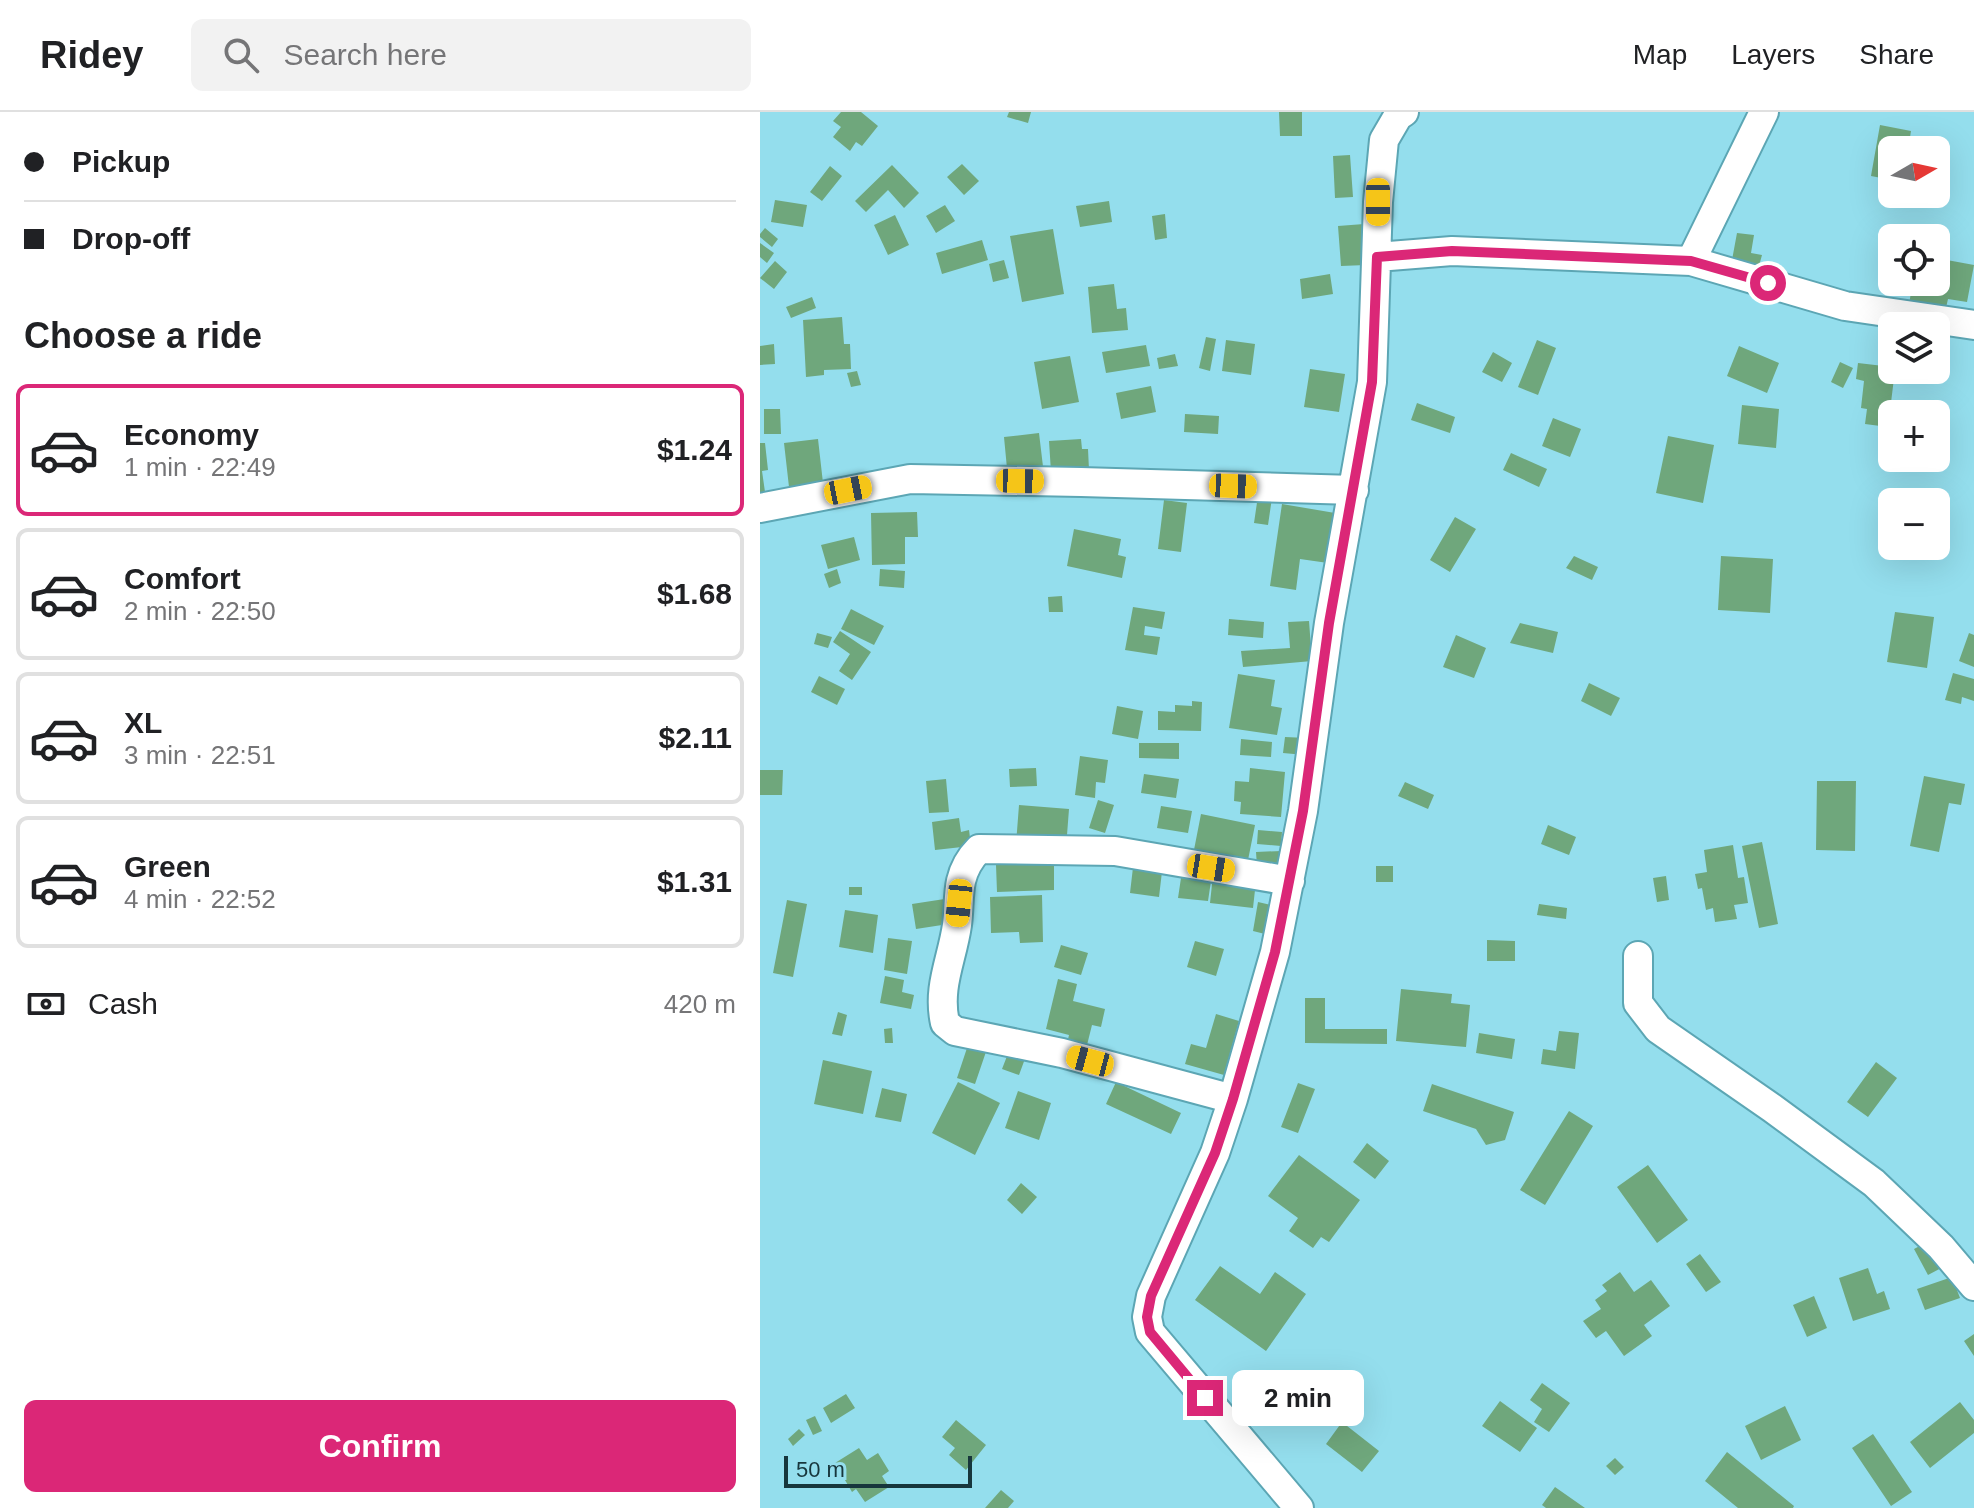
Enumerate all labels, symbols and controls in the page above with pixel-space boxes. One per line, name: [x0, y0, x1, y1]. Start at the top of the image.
search box: [191, 19, 751, 91]
icon: search: [219, 33, 263, 77]
text: Ridey: [40, 34, 143, 76]
text: Search here: [283, 38, 447, 71]
text: Map: [1633, 39, 1687, 70]
text: Layers: [1731, 39, 1815, 70]
text: Share: [1859, 39, 1934, 70]
north arrow: [1878, 136, 1950, 208]
map controls: [1878, 136, 1950, 560]
text: Pickup: [72, 145, 170, 178]
car: [1366, 178, 1390, 226]
text: Drop-off: [72, 222, 190, 255]
button: locate: [1878, 224, 1950, 296]
route start: [1750, 265, 1786, 301]
button: layers: [1878, 312, 1950, 384]
text: Choose a ride: [24, 315, 262, 356]
button: +: [1878, 400, 1950, 472]
icon: car: [28, 414, 100, 486]
text: Economy: [124, 418, 259, 451]
text: $1.24: [657, 433, 732, 466]
text: 1 min · 22:49: [124, 452, 276, 482]
car: [996, 469, 1044, 493]
car: [1209, 473, 1257, 499]
car: [822, 474, 874, 506]
button: −: [1878, 488, 1950, 560]
icon: car: [28, 558, 100, 630]
text: Comfort: [124, 562, 241, 595]
text: $1.68: [657, 577, 732, 610]
text: 2 min · 22:50: [124, 596, 276, 626]
icon: car: [28, 702, 100, 774]
text: XL: [124, 706, 162, 739]
text: $2.11: [659, 721, 732, 754]
text: 3 min · 22:51: [124, 740, 276, 770]
icon: car: [28, 846, 100, 918]
text: Green: [124, 850, 211, 883]
car: [1185, 852, 1237, 884]
text: $1.31: [657, 865, 732, 898]
car: [945, 878, 973, 928]
text: 4 min · 22:52: [124, 884, 276, 914]
icon: cash: [24, 982, 68, 1026]
text: Cash: [88, 987, 158, 1020]
text: 420 m: [664, 989, 736, 1019]
car: [1064, 1043, 1116, 1079]
callout: 2 min: [1233, 1370, 1365, 1426]
route end: [1187, 1380, 1223, 1416]
text: 2 min: [1264, 1383, 1332, 1413]
button: Confirm: [24, 1400, 736, 1492]
scale bar: [784, 1452, 972, 1488]
text: 50 m: [796, 1457, 845, 1482]

